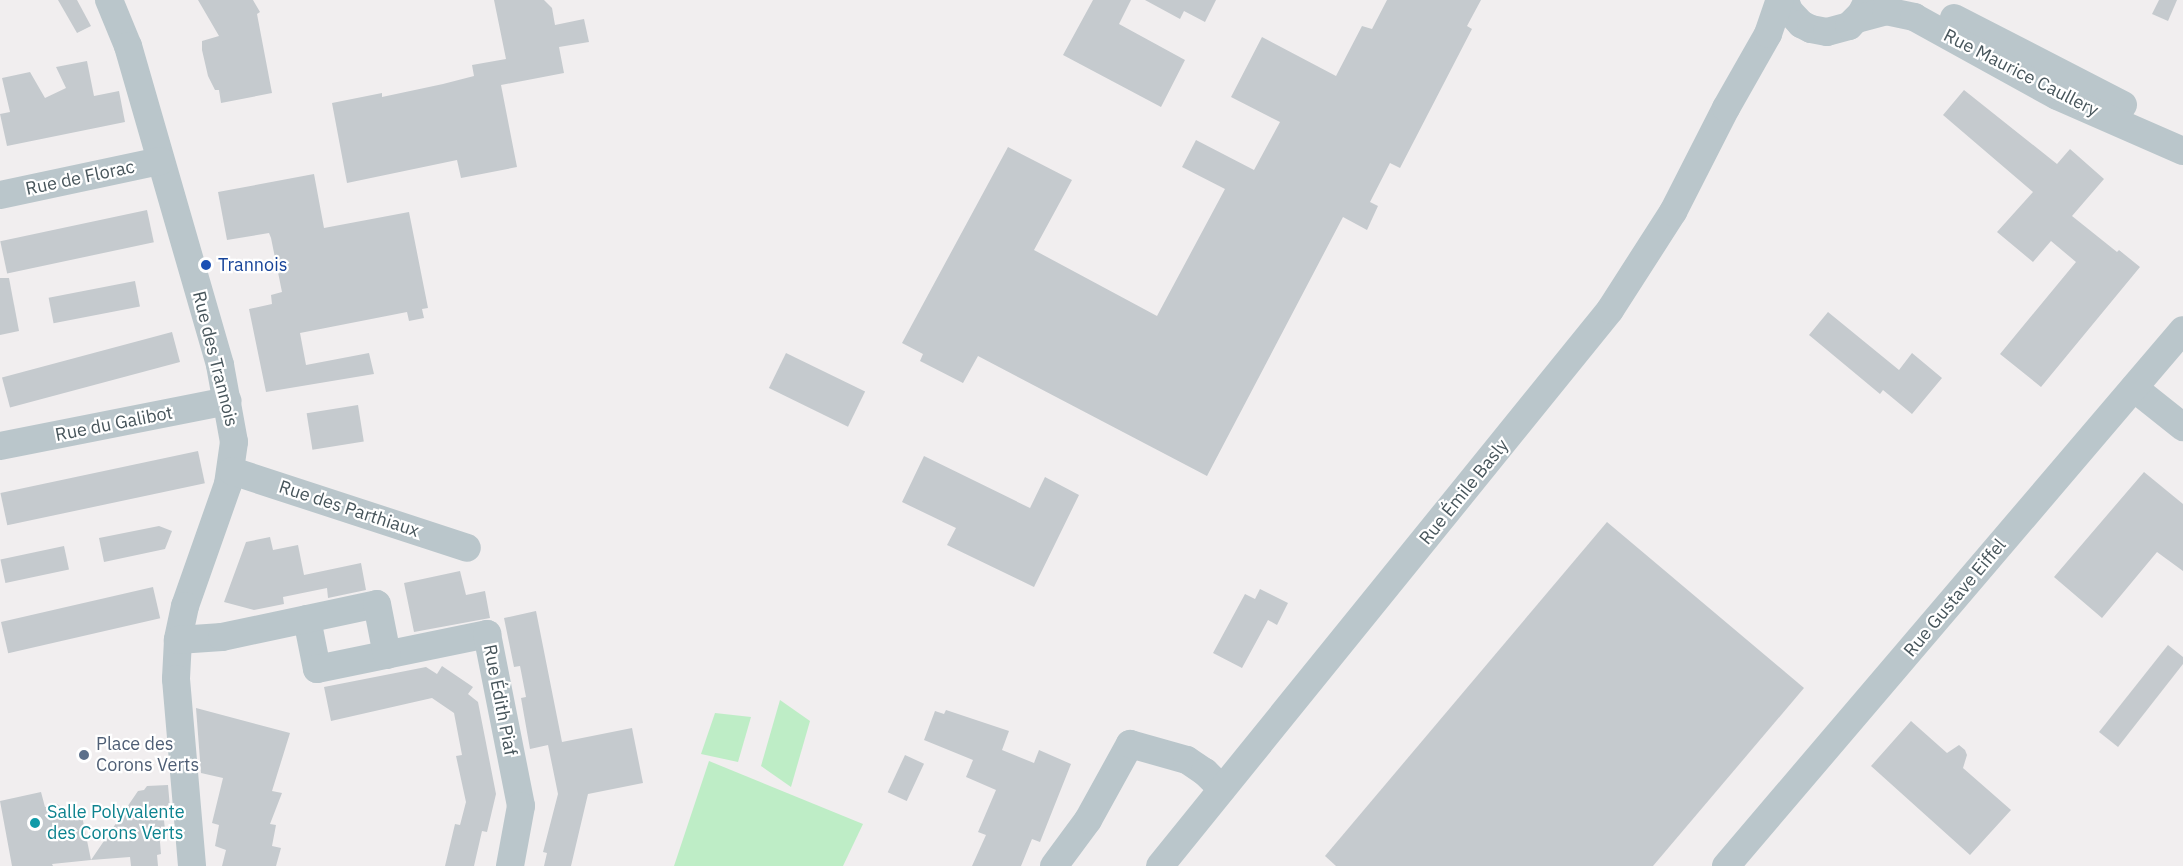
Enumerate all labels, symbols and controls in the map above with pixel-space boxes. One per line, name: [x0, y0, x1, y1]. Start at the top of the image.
street label: Rue Maurice Caullery: [1940, 25, 2102, 121]
street label: Rue de Florac: [24, 156, 136, 200]
place label: Trannois: [218, 254, 287, 276]
marker: Trannois: [199, 258, 213, 272]
street label: Rue des Trannois: [188, 289, 242, 429]
street label: Rue du Galibot: [53, 402, 175, 446]
street label: Rue Émile Basly: [1415, 435, 1513, 549]
street label: Rue des Parthiaux: [276, 476, 422, 542]
street label: Rue Gustave Eiffel: [1899, 535, 2011, 661]
street label: Rue Édith Piaf: [479, 643, 521, 757]
place label: Place des Corons Verts: [96, 734, 199, 777]
marker: Place des Corons Verts: [77, 748, 91, 762]
place label: Salle Polyvalente des Corons Verts: [47, 802, 185, 844]
marker: Salle Polyvalente des Corons Verts: [28, 816, 42, 830]

